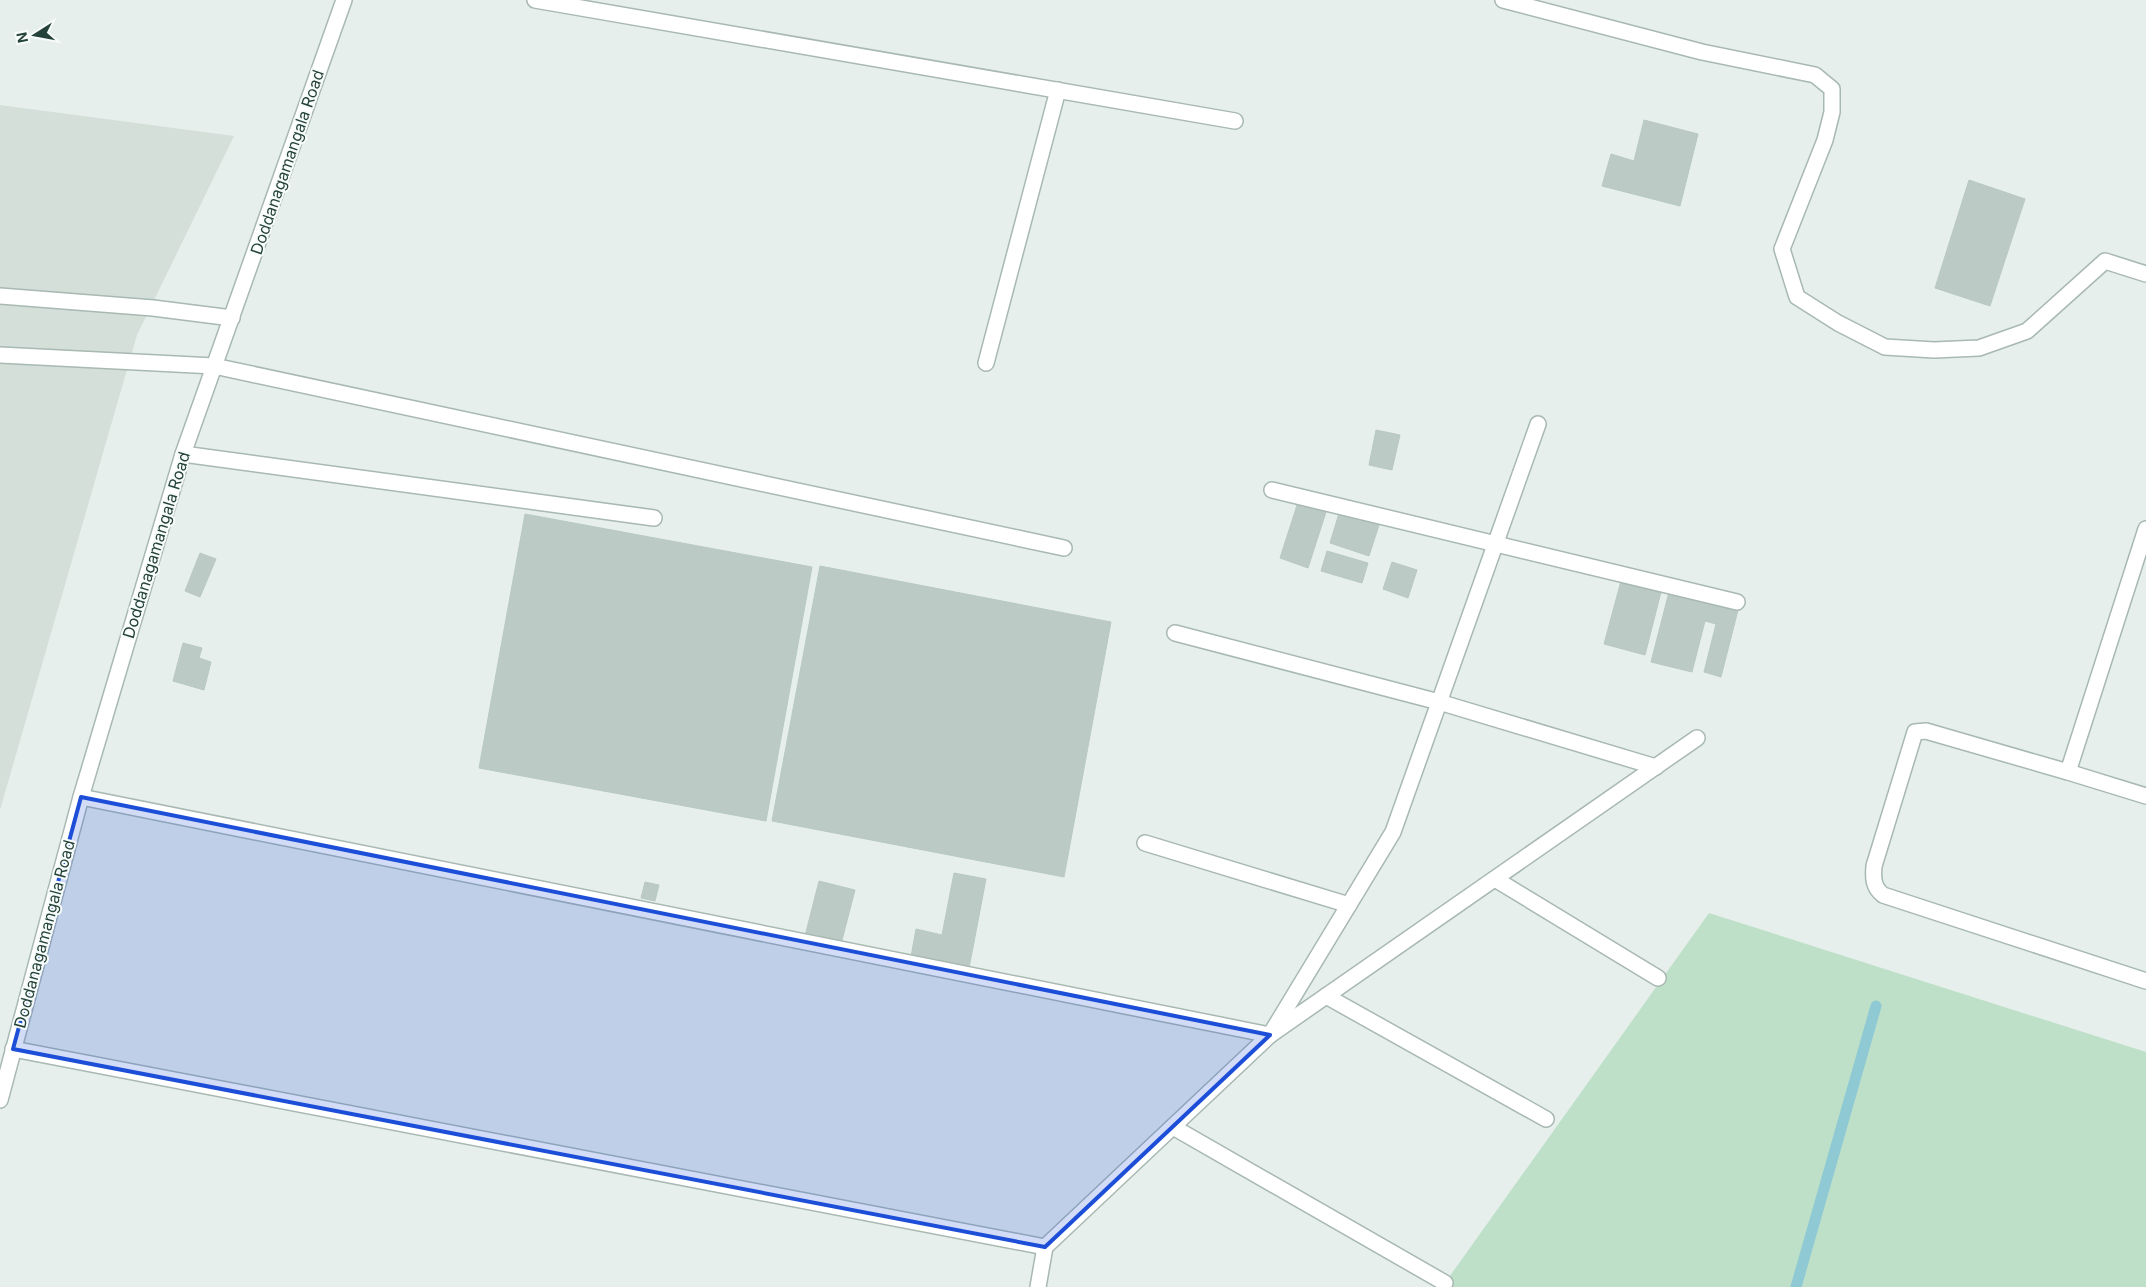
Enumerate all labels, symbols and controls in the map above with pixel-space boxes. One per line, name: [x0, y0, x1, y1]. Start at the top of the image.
north arrow: [10, 10, 60, 60]
text: N: [12, 31, 31, 44]
street label: Doddanagamangala Road: [246, 67, 328, 257]
street label: Doddanagamangala Road: [118, 449, 194, 641]
street label: Doddanagamangala Road: [9, 838, 79, 1030]

